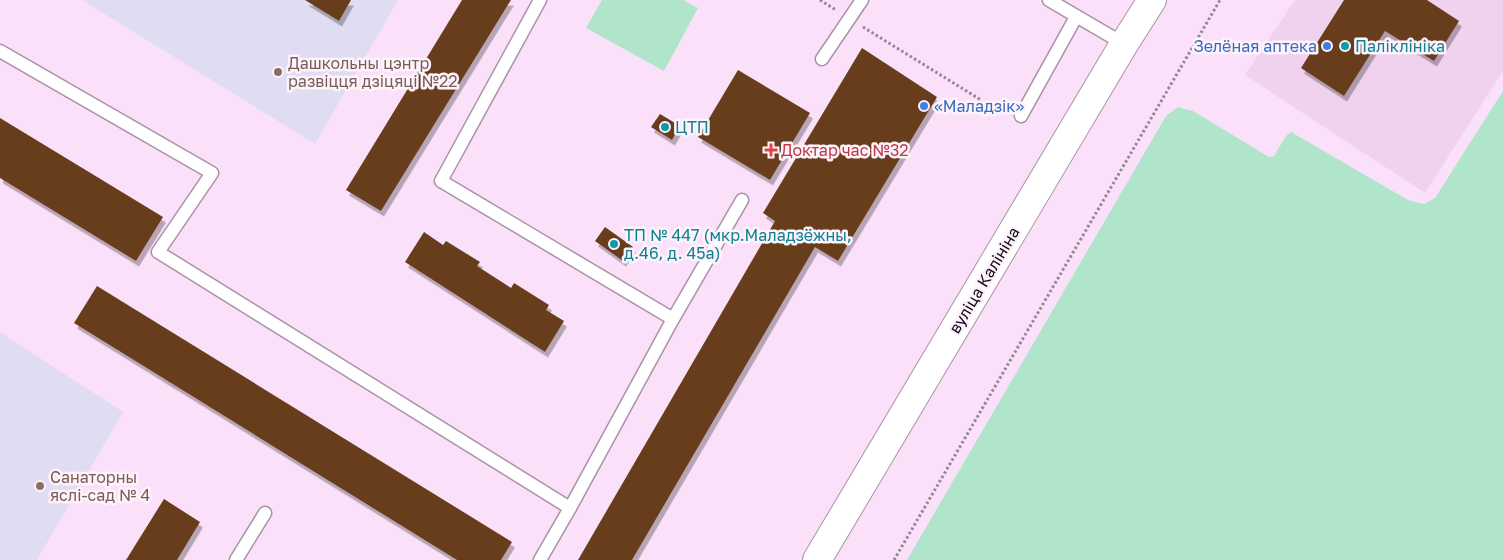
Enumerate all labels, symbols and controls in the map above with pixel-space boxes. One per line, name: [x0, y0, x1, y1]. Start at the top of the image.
place label: Зелёная аптека: [1193, 36, 1317, 56]
place label: Паліклініка: [1355, 36, 1445, 56]
marker: Зелёная аптека: [1321, 40, 1333, 52]
marker: Паліклініка: [1339, 40, 1351, 52]
place label: Дашкольны цэнтр развіцця дзіцяці №22: [288, 53, 458, 91]
marker: Дашкольны цэнтр развіцця дзіцяці №22: [272, 66, 284, 78]
place label: «Маладзік»: [934, 96, 1025, 116]
marker: «Маладзік»: [918, 100, 930, 112]
place label: ЦТП: [675, 117, 709, 137]
marker: ЦТП: [659, 121, 671, 133]
place label: Доктар час №32: [781, 140, 909, 160]
marker: Доктар час №32: [765, 144, 777, 156]
street label: вуліца Калініна: [944, 223, 1024, 337]
place label: ТП № 447 (мкр.Маладзёжны, д.46, д. 45а): [624, 225, 852, 263]
marker: ТП № 447 (мкр.Маладзёжны, д.46, д. 45а): [608, 238, 620, 250]
place label: Санаторны яслі-сад № 4: [50, 467, 150, 505]
marker: Санаторны яслі-сад № 4: [34, 480, 46, 492]

